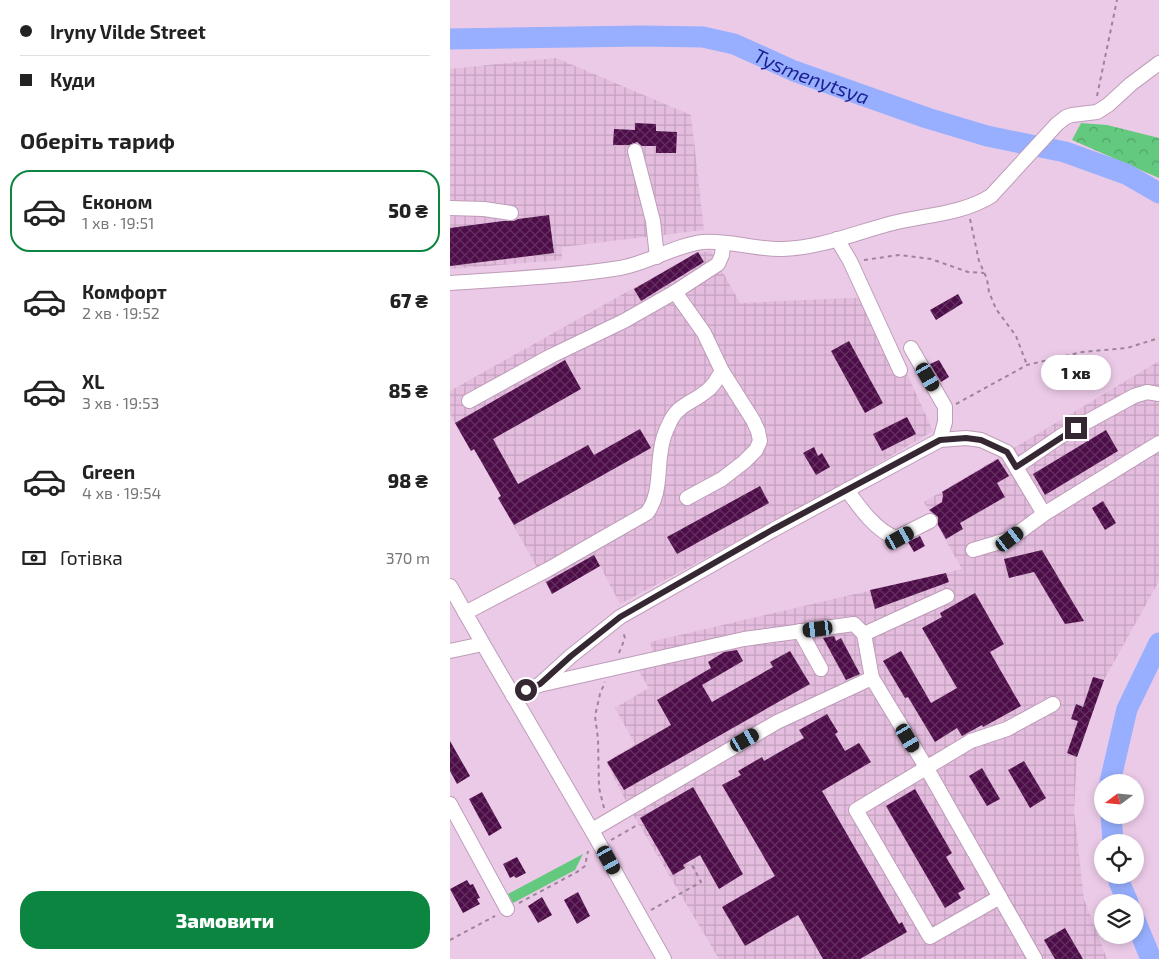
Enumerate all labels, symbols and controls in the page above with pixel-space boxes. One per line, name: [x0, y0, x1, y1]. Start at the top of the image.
text: Iryny Vilde Street: [50, 20, 206, 43]
water label: Tysmenytsya: [750, 43, 873, 109]
text: Куди: [50, 68, 95, 91]
text: Оберіть тариф: [20, 127, 175, 153]
icon: car: [22, 189, 67, 234]
text: Економ: [82, 190, 153, 213]
text: 50 ₴: [388, 199, 428, 222]
text: 1 хв · 19:51: [82, 213, 154, 232]
icon: car: [22, 279, 67, 324]
text: Комфорт: [82, 280, 167, 303]
text: 67 ₴: [390, 289, 428, 312]
text: 2 хв · 19:52: [82, 303, 160, 322]
callout: 1 хв: [1041, 356, 1111, 390]
car: [914, 360, 941, 394]
text: 1 хв: [1061, 363, 1091, 382]
icon: car: [22, 369, 67, 414]
text: XL: [82, 370, 104, 393]
text: 85 ₴: [389, 379, 428, 402]
text: 3 хв · 19:53: [82, 393, 160, 412]
route end: [1065, 417, 1087, 439]
icon: car: [22, 459, 67, 504]
text: Green: [82, 460, 135, 483]
text: 98 ₴: [388, 469, 428, 492]
text: 4 хв · 19:54: [82, 483, 161, 502]
car: [883, 524, 916, 552]
car: [993, 524, 1026, 554]
icon: cash: [20, 544, 48, 572]
text: Готівка: [60, 546, 123, 569]
text: 370 m: [386, 548, 430, 567]
car: [802, 620, 833, 638]
route start: [515, 679, 537, 701]
car: [893, 721, 922, 755]
car: [728, 726, 761, 754]
north arrow: [1094, 774, 1144, 824]
map controls: [1094, 774, 1144, 944]
button: locate: [1094, 834, 1144, 884]
car: [595, 843, 622, 877]
button: Замовити: [20, 891, 430, 949]
button: layers: [1094, 894, 1144, 944]

